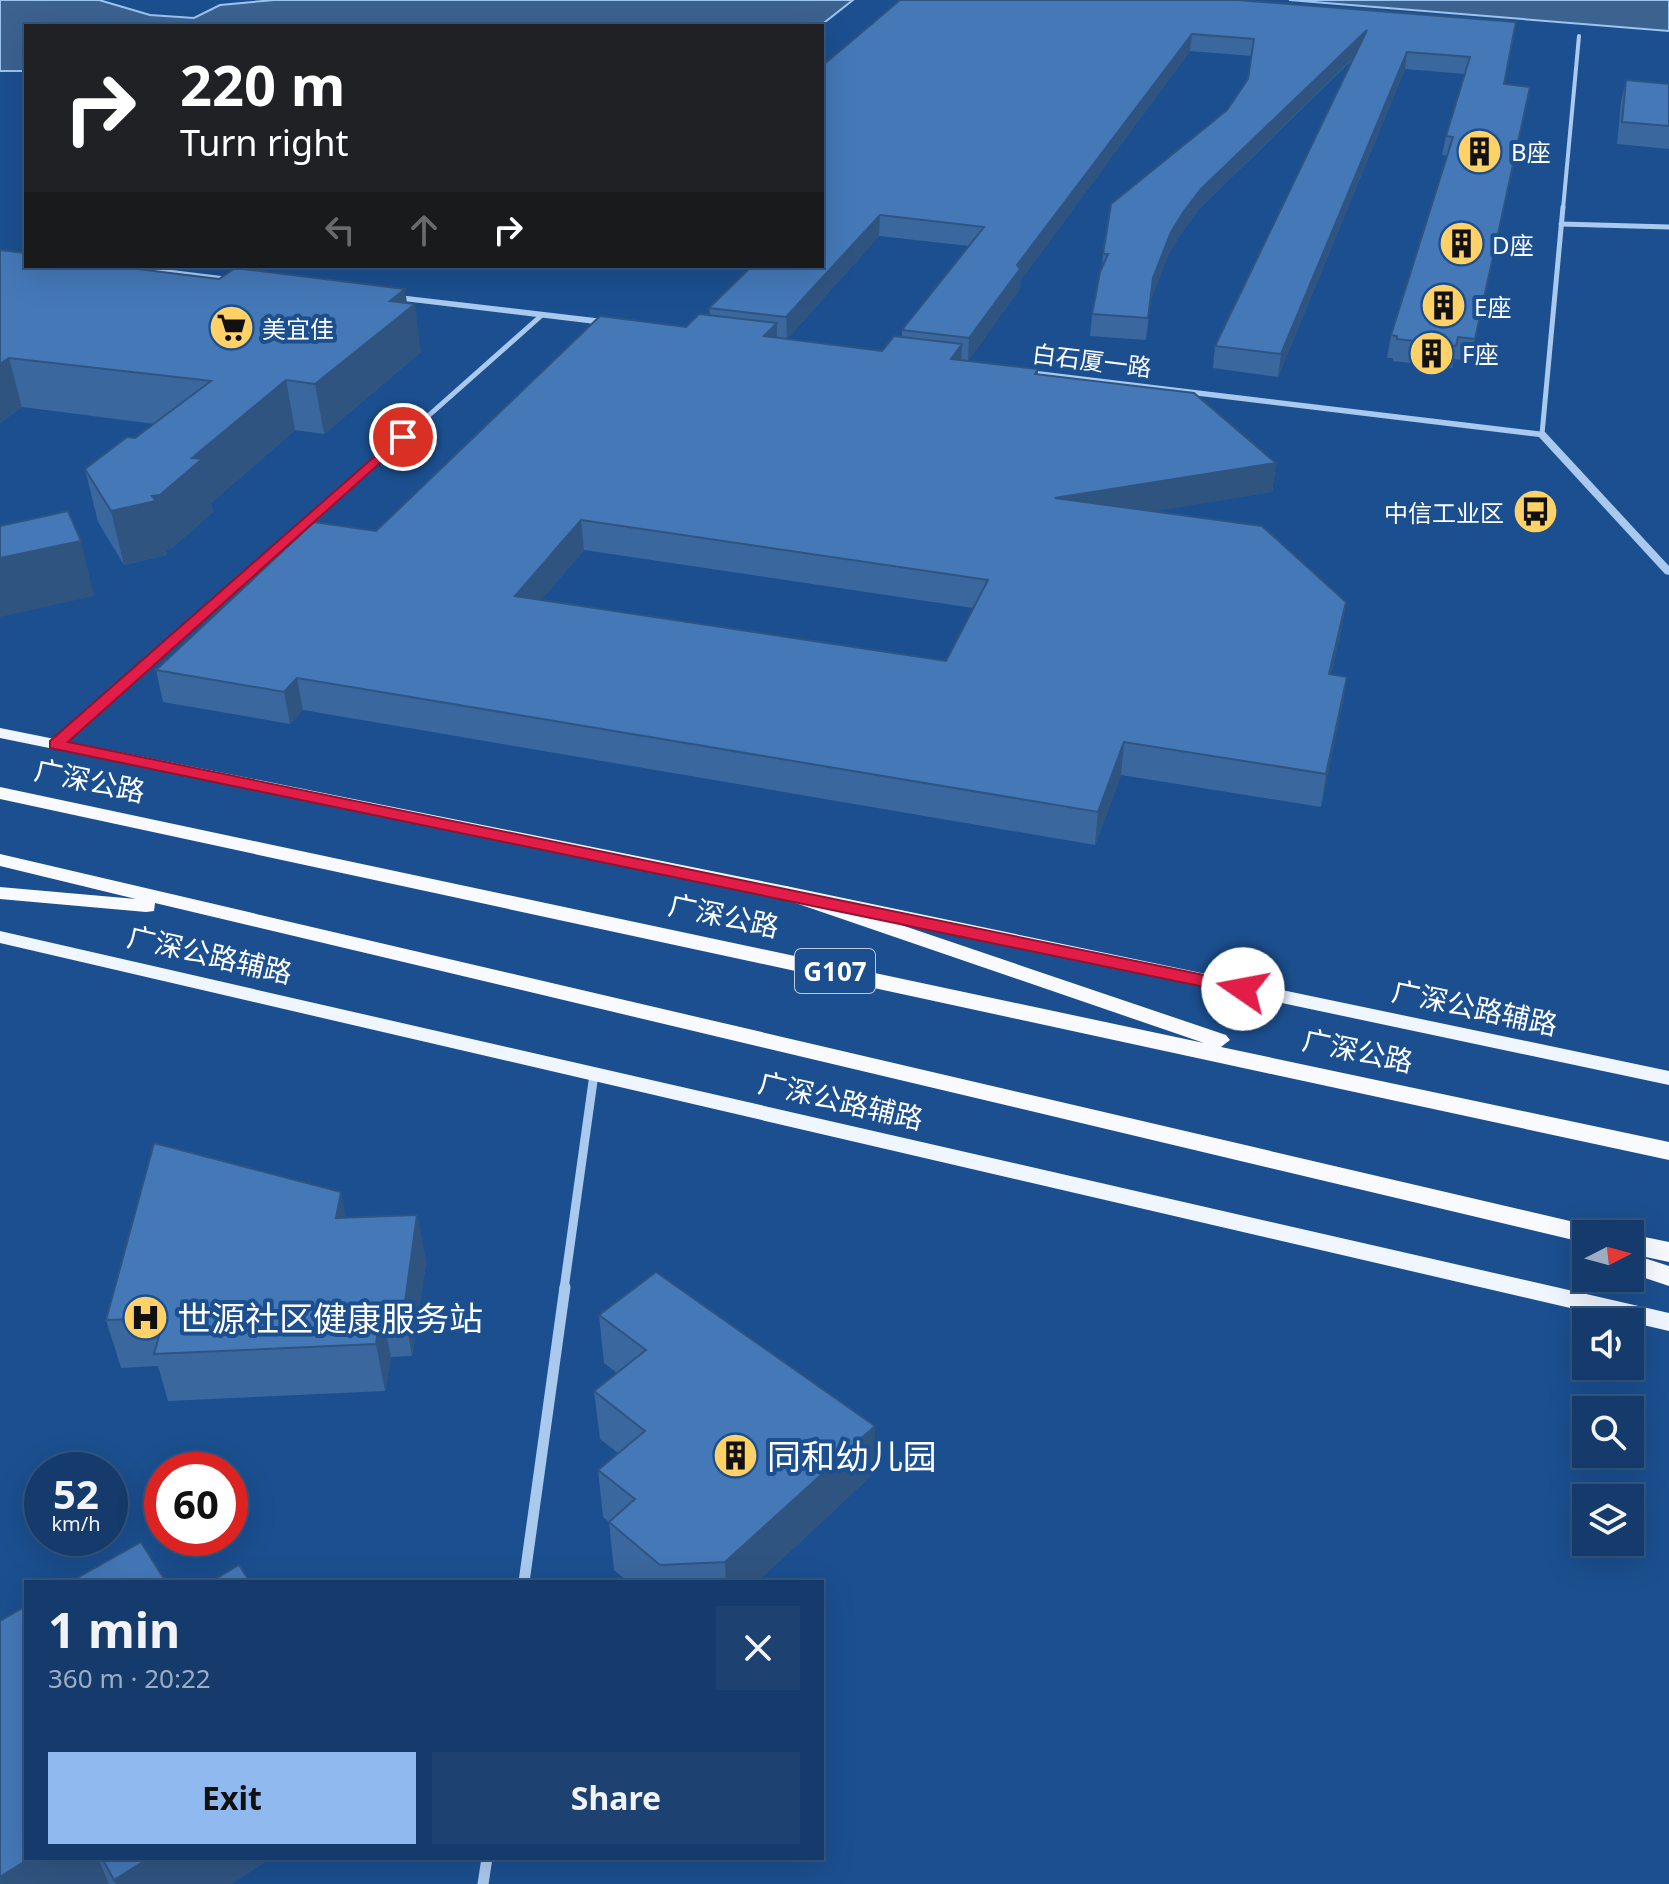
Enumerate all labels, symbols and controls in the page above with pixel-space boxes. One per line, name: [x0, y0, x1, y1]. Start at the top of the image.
text: 220 m: [180, 46, 345, 122]
icon: right: [48, 56, 152, 160]
text: Turn right: [180, 118, 348, 167]
building icon: B座: [1456, 127, 1504, 175]
place label: B座: [1511, 135, 1551, 168]
icon: left: [318, 208, 362, 252]
icon: ahead: [402, 208, 446, 252]
icon: right: [486, 208, 530, 252]
building icon: D座: [1437, 220, 1485, 268]
place label: D座: [1492, 228, 1534, 261]
building icon: E座: [1419, 282, 1467, 330]
place label: E座: [1474, 290, 1511, 323]
supermarket icon: 美宜佳: [207, 304, 255, 352]
place label: 美宜佳: [262, 312, 334, 345]
building icon: F座: [1407, 329, 1455, 377]
street label: 白石厦一路: [1030, 336, 1154, 384]
place label: F座: [1462, 337, 1498, 370]
pin: [369, 403, 437, 471]
icon: arrive: [381, 415, 425, 459]
bus stop icon: 中信工业区: [1511, 488, 1559, 536]
place label: 中信工业区: [1384, 496, 1504, 529]
street label: 广深公路: [31, 750, 149, 810]
street label: 广深公路: [665, 885, 783, 945]
street label: 广深公路辅路: [124, 917, 296, 991]
position arrow: [1201, 947, 1285, 1031]
road number: G107: [795, 949, 875, 993]
street label: 广深公路辅路: [1389, 971, 1561, 1043]
street label: 广深公路: [1299, 1020, 1417, 1080]
street label: 广深公路辅路: [755, 1063, 927, 1137]
north arrow: [1572, 1220, 1644, 1292]
map controls: [1572, 1220, 1644, 1556]
hospital icon: 世源社区健康服务站: [122, 1294, 170, 1342]
place label: 世源社区健康服务站: [177, 1295, 483, 1341]
button: sound: [1572, 1308, 1644, 1380]
button: search: [1572, 1396, 1644, 1468]
building icon: 同和幼儿园: [712, 1432, 760, 1480]
place label: 同和幼儿园: [767, 1433, 937, 1479]
speed limit sign: 60: [144, 1452, 248, 1556]
text: 52: [53, 1466, 99, 1521]
button: layers: [1572, 1484, 1644, 1556]
text: km/h: [51, 1510, 101, 1537]
text: 1 min: [48, 1597, 180, 1662]
button: close: [716, 1606, 800, 1690]
text: 360 m · 20:22: [48, 1660, 211, 1696]
button: Exit: [48, 1752, 416, 1844]
button: Share: [432, 1752, 800, 1844]

